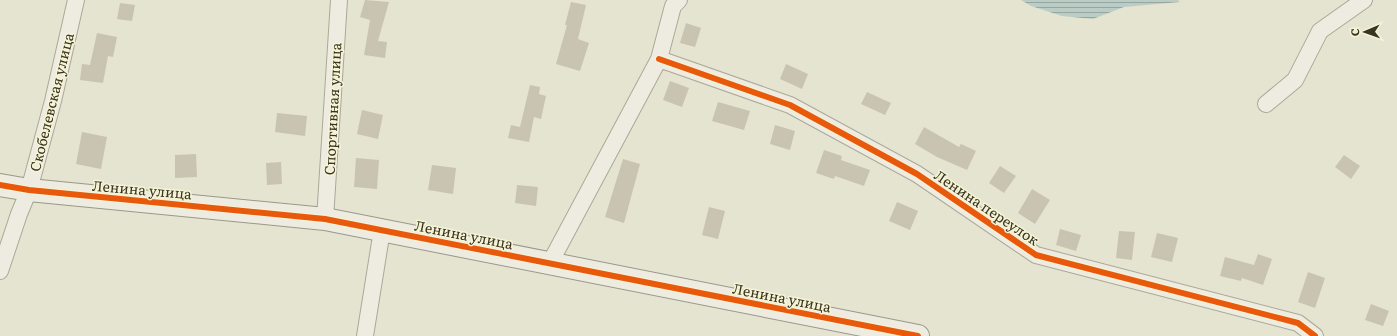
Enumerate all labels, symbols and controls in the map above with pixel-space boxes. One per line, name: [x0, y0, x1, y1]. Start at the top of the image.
north arrow: [1345, 12, 1385, 52]
text: С: [1346, 28, 1362, 37]
street label: Скобелевская улица: [24, 30, 78, 173]
street label: Спортивная улица: [319, 42, 345, 176]
street label: Ленина переулок: [931, 165, 1044, 250]
street label: Ленина улица: [91, 175, 193, 203]
street label: Ленина улица: [413, 215, 515, 253]
street label: Ленина улица: [731, 278, 833, 316]

